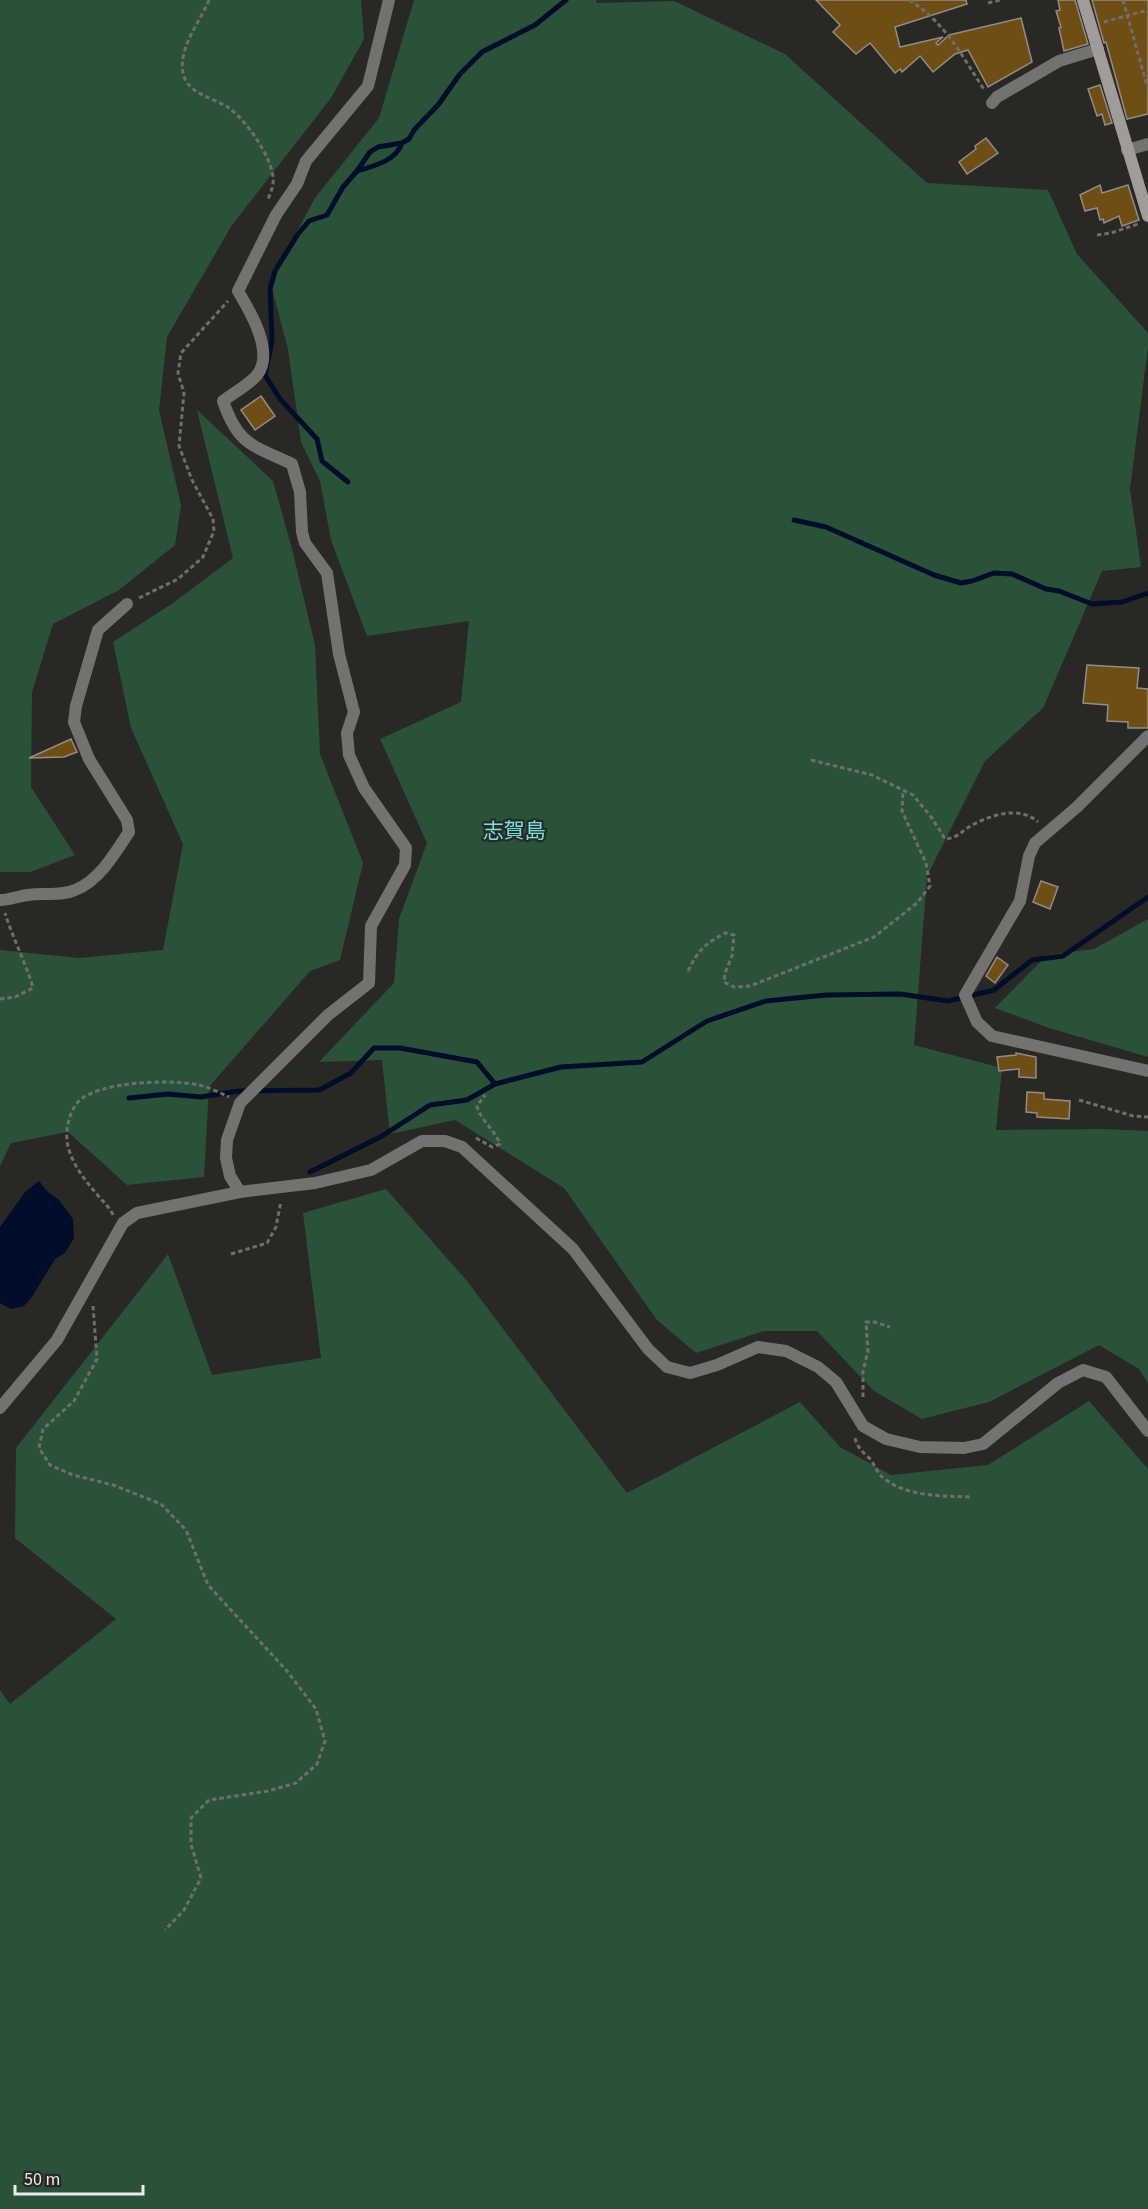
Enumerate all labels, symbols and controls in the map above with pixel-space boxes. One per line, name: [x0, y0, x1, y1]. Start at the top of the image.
district label: 志賀島: [483, 816, 546, 846]
scale bar: [15, 2158, 142, 2196]
text: 50 m: [24, 2167, 60, 2192]

